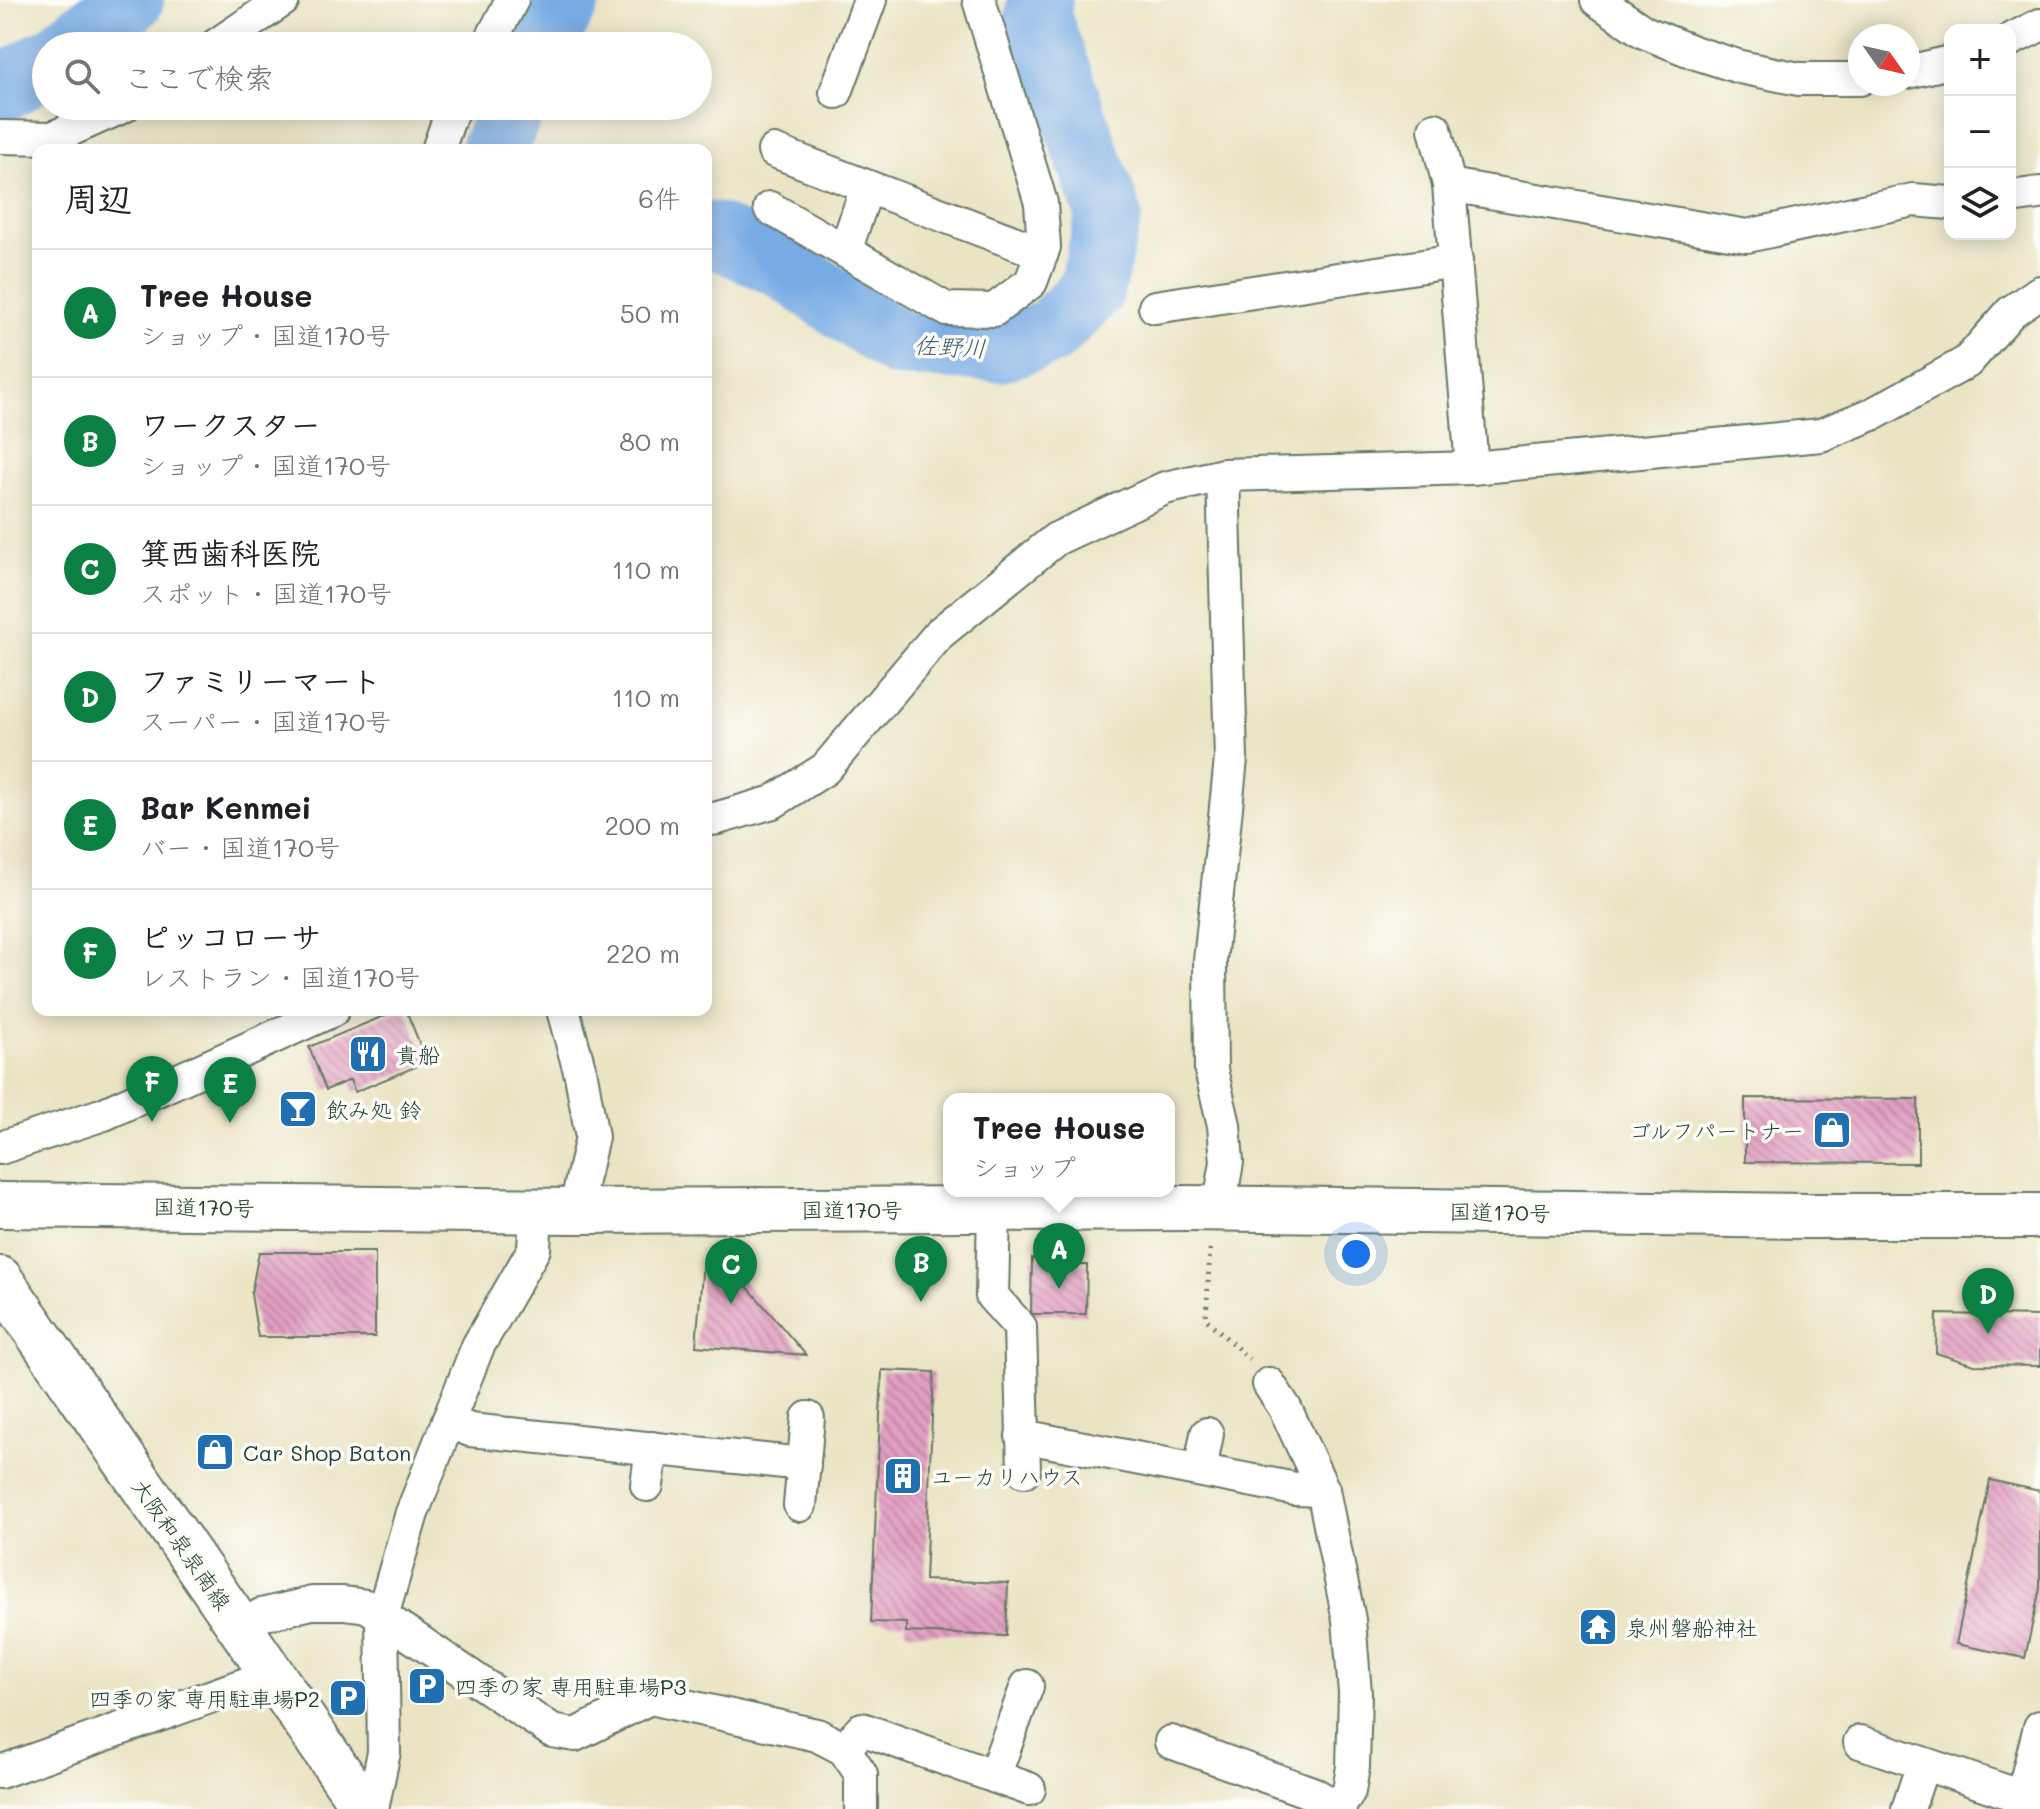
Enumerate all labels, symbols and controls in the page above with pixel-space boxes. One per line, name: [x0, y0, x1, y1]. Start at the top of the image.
north arrow: [1848, 24, 1920, 96]
map controls: [1944, 24, 2016, 240]
button: +: [1944, 24, 2016, 96]
search box: [32, 32, 712, 120]
icon: search: [60, 54, 104, 98]
text: ここで検索: [124, 57, 274, 97]
button: −: [1944, 96, 2016, 168]
button: layers: [1944, 168, 2016, 240]
text: 周辺: [64, 175, 132, 220]
text: 6件: [638, 181, 680, 215]
text: Tree House: [140, 275, 312, 315]
text: A: [81, 296, 99, 330]
text: 50 m: [620, 296, 680, 330]
text: ショップ · 国道170号: [140, 318, 391, 352]
water label: 佐野川: [913, 329, 987, 363]
text: ワークスター: [140, 404, 321, 444]
text: B: [81, 424, 99, 458]
text: 80 m: [619, 424, 680, 458]
text: ショップ · 国道170号: [140, 448, 391, 482]
text: 箕西歯科医院: [140, 532, 320, 572]
text: C: [80, 552, 100, 586]
text: 110 m: [612, 552, 680, 586]
text: スポット · 国道170号: [140, 576, 392, 610]
text: ファミリーマート: [140, 660, 381, 700]
text: D: [81, 680, 99, 714]
text: 110 m: [612, 680, 680, 714]
text: スーパー · 国道170号: [140, 704, 391, 738]
text: Bar Kenmei: [140, 787, 312, 827]
text: E: [82, 808, 98, 842]
text: 200 m: [604, 808, 680, 842]
text: バー · 国道170号: [140, 830, 340, 864]
text: ピッコローサ: [140, 916, 321, 956]
text: F: [82, 936, 98, 970]
text: 220 m: [606, 936, 680, 970]
text: レストラン · 国道170号: [140, 960, 420, 994]
restaurant icon: 貴船: [347, 1033, 389, 1075]
place label: 貴船: [396, 1040, 440, 1069]
pin: F: [126, 1056, 178, 1122]
pin: E: [204, 1057, 256, 1123]
bar icon: 飲み処 鈴: [277, 1088, 319, 1130]
popup: [943, 1093, 1175, 1197]
place label: 飲み処 鈴: [326, 1095, 421, 1124]
text: Tree House: [973, 1107, 1145, 1147]
shop icon: ゴルフパートナー: [1811, 1109, 1853, 1151]
place label: ゴルフパートナー: [1629, 1116, 1804, 1145]
text: ショップ: [973, 1150, 1076, 1184]
street label: 国道170号: [153, 1192, 255, 1222]
street label: 国道170号: [801, 1195, 903, 1224]
street label: 国道170号: [1449, 1197, 1551, 1227]
pin: A: [1033, 1223, 1085, 1289]
your location: [1336, 1234, 1376, 1274]
pin: B: [895, 1236, 947, 1302]
pin: C: [705, 1238, 757, 1304]
pin: D: [1962, 1268, 2014, 1334]
shop icon: Car Shop Baton: [194, 1431, 236, 1473]
place label: Car Shop Baton: [243, 1438, 411, 1467]
building icon: ユーカリハウス: [882, 1455, 924, 1497]
place label: ユーカリハウス: [931, 1462, 1083, 1491]
street label: 大阪和泉泉南線: [126, 1473, 238, 1615]
temple icon: 泉州磐船神社: [1577, 1606, 1619, 1648]
place label: 泉州磐船神社: [1626, 1613, 1758, 1642]
parking icon: 四季の家 専用駐車場P3: [406, 1665, 448, 1707]
place label: 四季の家 専用駐車場P3: [455, 1672, 686, 1701]
parking icon: 四季の家 専用駐車場P2: [327, 1677, 369, 1719]
place label: 四季の家 専用駐車場P2: [89, 1684, 320, 1713]

